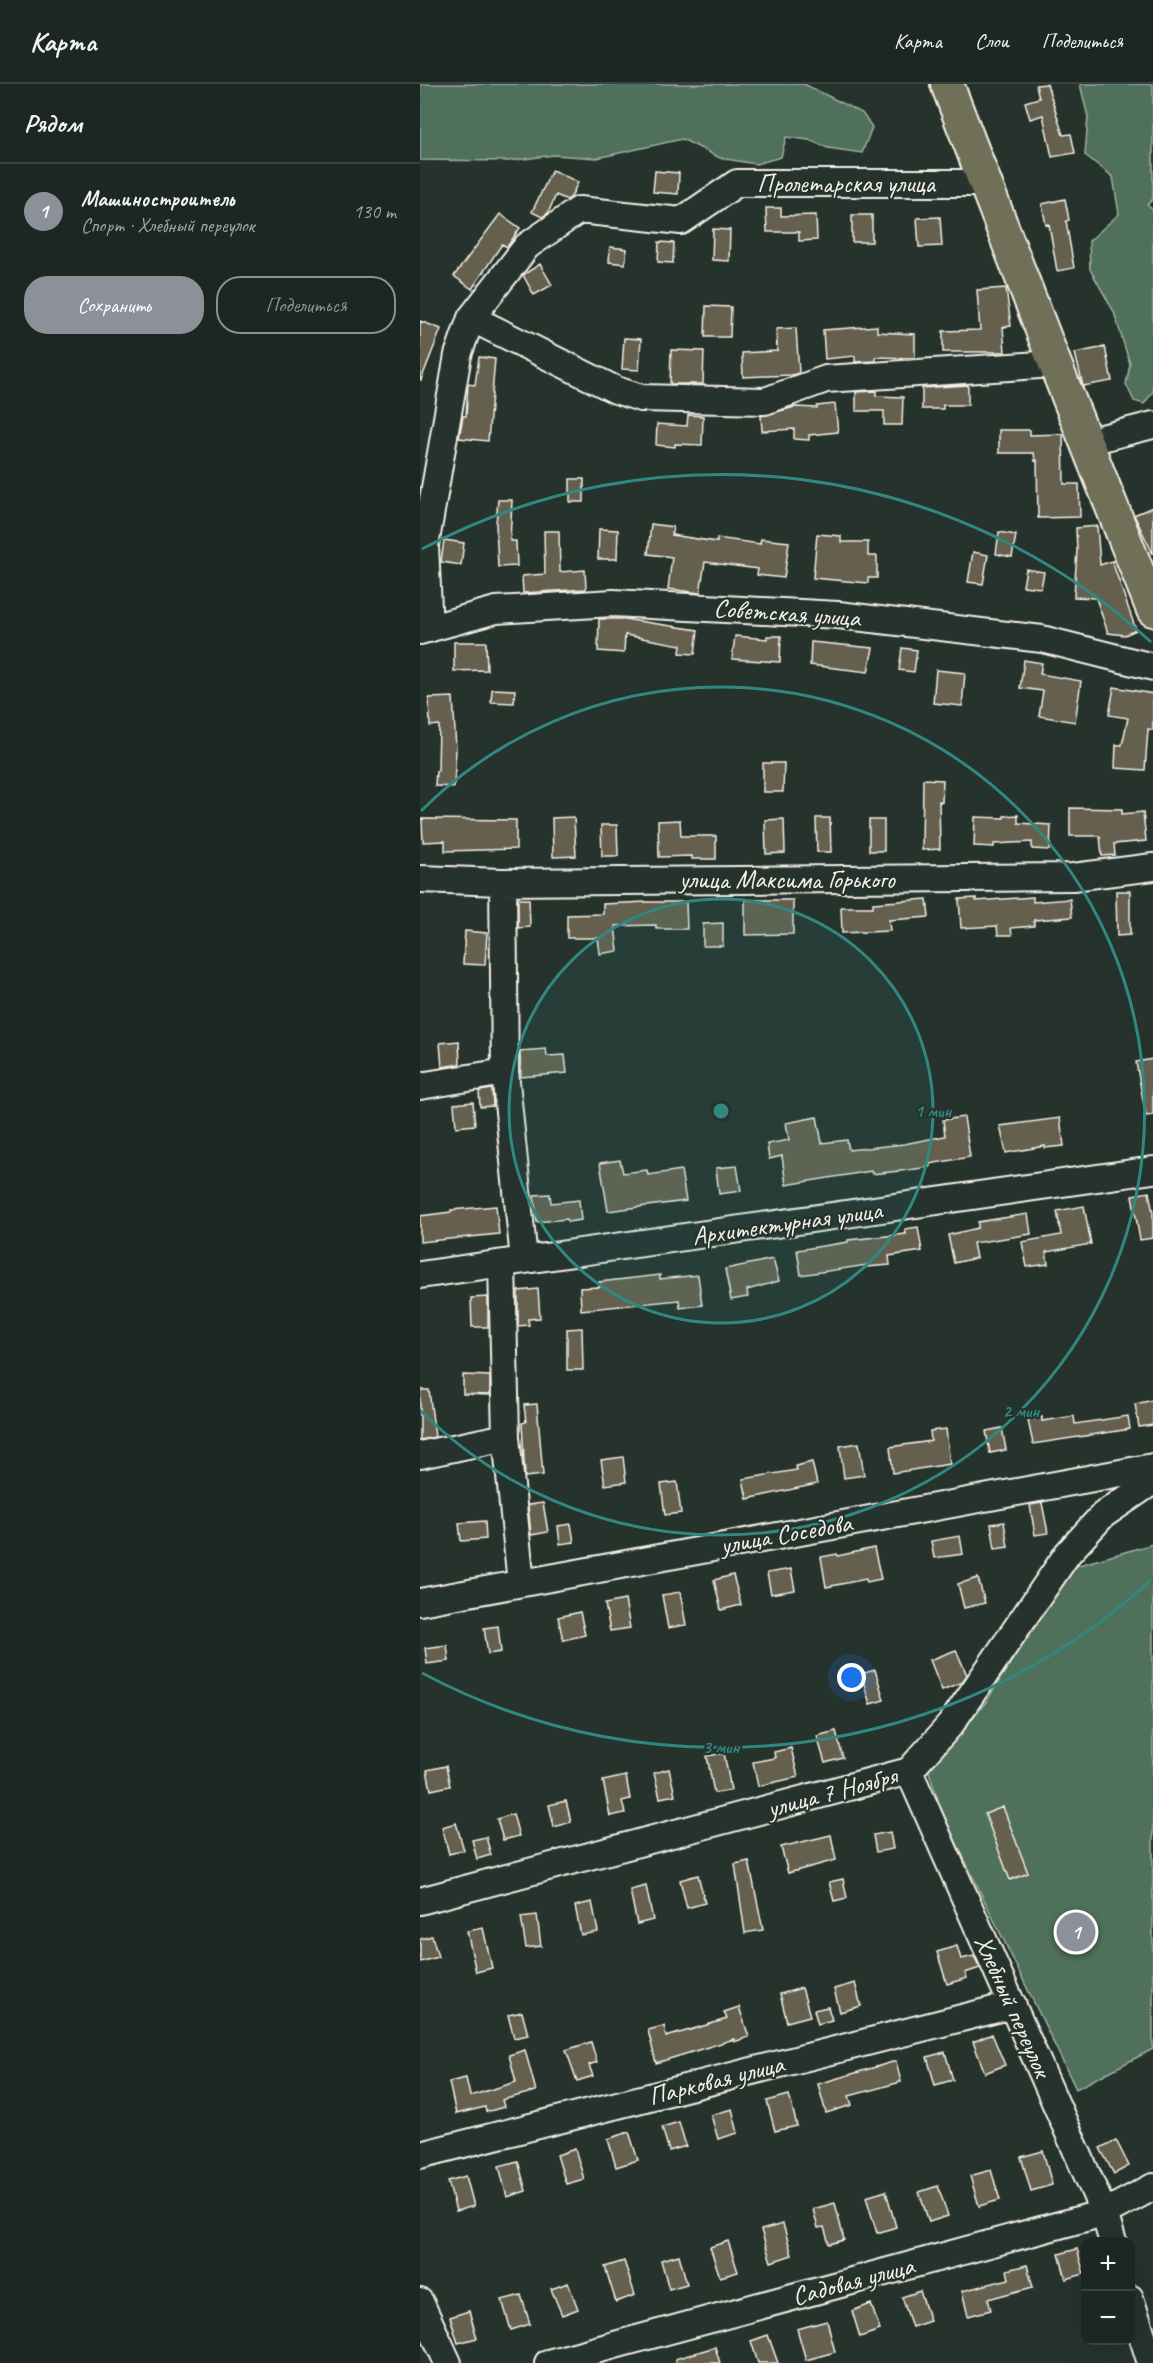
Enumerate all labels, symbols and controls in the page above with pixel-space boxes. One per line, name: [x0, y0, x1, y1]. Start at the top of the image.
text: Карта: [30, 24, 97, 59]
text: Карта: [894, 28, 942, 54]
text: Слои: [975, 28, 1009, 54]
text: Поделиться: [1042, 28, 1123, 54]
text: Рядом: [24, 107, 82, 140]
street label: Пролетарская улица: [757, 167, 936, 200]
text: Машиностроитель: [81, 185, 234, 213]
text: 1: [39, 199, 48, 224]
text: 130 m: [353, 199, 396, 224]
text: Спорт · Хлебный переулок: [81, 213, 255, 238]
button: Сохранить: [24, 276, 204, 334]
button: Поделиться: [216, 276, 396, 334]
street label: Советская улица: [713, 591, 863, 635]
street label: улица Максима Горького: [677, 863, 897, 896]
text: 1 мин: [915, 1100, 952, 1122]
centre of rings: [711, 1101, 731, 1121]
street label: Архитектурная улица: [690, 1193, 886, 1253]
text: 2 мин: [1003, 1400, 1040, 1422]
street label: улица Соседова: [716, 1506, 856, 1562]
your location: [837, 1663, 866, 1692]
text: 3 мин: [703, 1736, 740, 1758]
street label: улица 7 Ноября: [762, 1758, 902, 1826]
pin: 1: [1056, 1910, 1096, 1954]
street label: Хлебный переулок: [967, 1930, 1060, 2084]
street label: Парковая улица: [645, 2047, 789, 2113]
map controls: [1081, 2237, 1135, 2345]
button: +: [1081, 2237, 1135, 2291]
street label: Садовая улица: [788, 2248, 919, 2313]
button: −: [1081, 2291, 1135, 2345]

